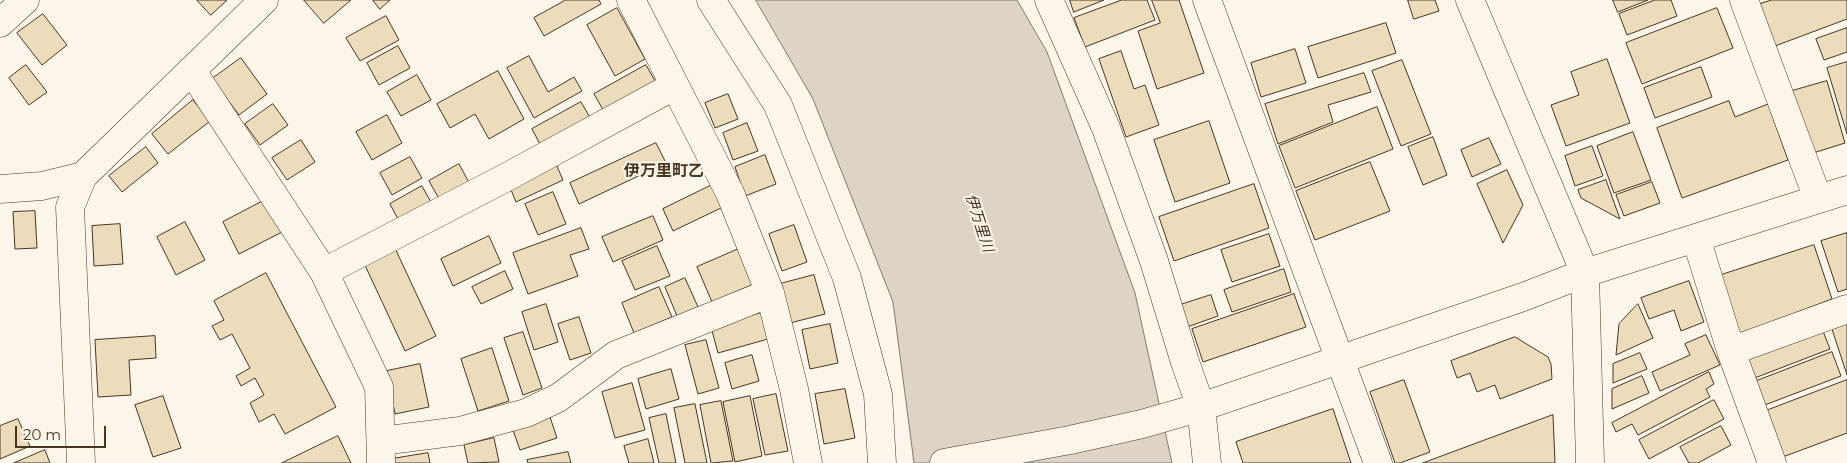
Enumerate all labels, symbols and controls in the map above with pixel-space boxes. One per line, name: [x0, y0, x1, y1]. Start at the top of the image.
district label: 伊万里町乙: [624, 161, 704, 181]
water label: 伊万里川: [961, 192, 997, 254]
scale bar: [18, 416, 109, 448]
text: 20 m: [23, 425, 61, 444]

